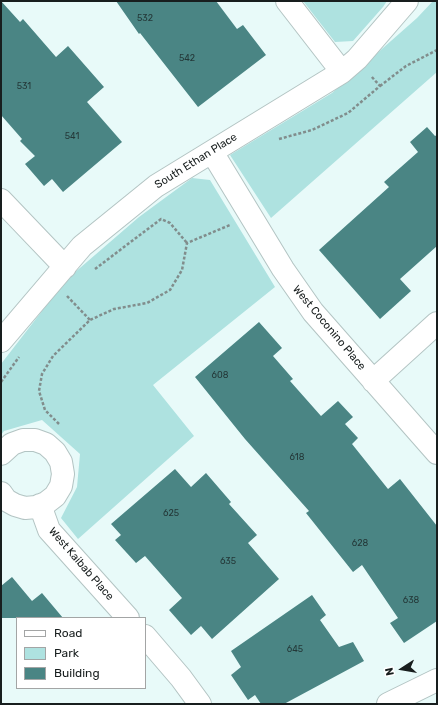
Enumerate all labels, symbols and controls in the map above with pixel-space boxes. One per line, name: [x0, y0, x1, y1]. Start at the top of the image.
house number: 532: [137, 13, 153, 23]
house number: 542: [179, 53, 195, 63]
house number: 531: [17, 81, 31, 91]
street label: South Ethan Place: [152, 130, 240, 192]
house number: 541: [65, 131, 79, 141]
street label: West Coconino Place: [290, 283, 368, 373]
house number: 608: [212, 370, 228, 380]
house number: 618: [290, 452, 304, 462]
house number: 625: [163, 508, 179, 518]
street label: West Kaibab Place: [46, 525, 116, 603]
house number: 628: [352, 538, 368, 548]
house number: 635: [220, 556, 236, 566]
house number: 638: [403, 595, 419, 605]
legend: [16, 617, 146, 689]
text: Road: [54, 626, 82, 640]
house number: 645: [287, 644, 303, 654]
text: Park: [54, 646, 79, 660]
north arrow: [382, 649, 422, 689]
text: Building: [54, 666, 100, 680]
text: N: [383, 666, 397, 677]

